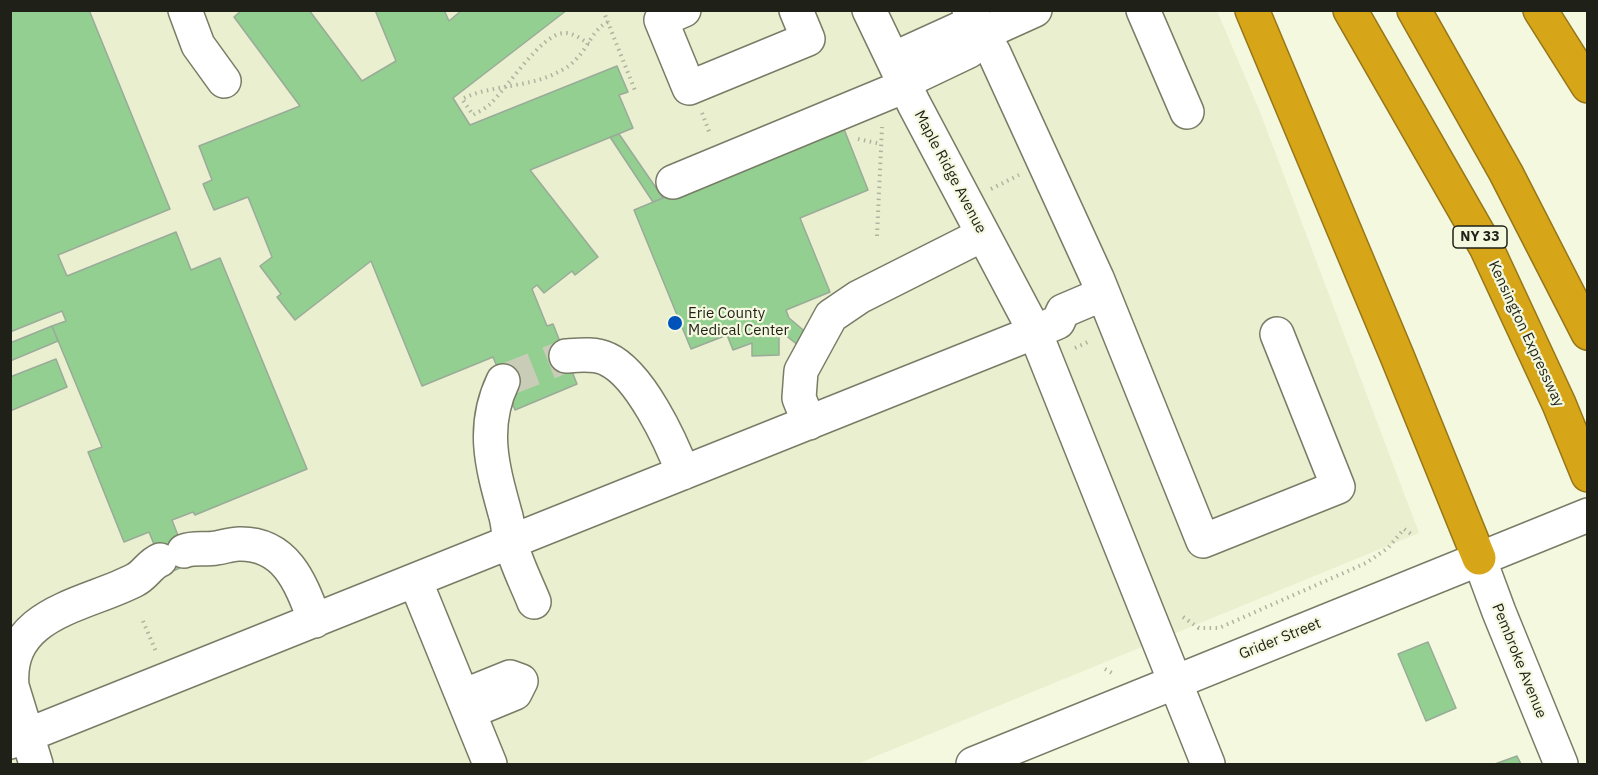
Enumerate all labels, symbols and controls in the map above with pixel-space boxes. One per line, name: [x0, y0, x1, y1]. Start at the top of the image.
street label: Maple Ridge Avenue: [910, 108, 990, 236]
road number: NY 33: [1453, 226, 1507, 248]
street label: Kensington Expressway: [1484, 258, 1568, 410]
place label: Erie County Medical Center: [688, 305, 789, 340]
marker: Erie County Medical Center: [666, 314, 684, 332]
street label: Pembroke Avenue: [1488, 601, 1550, 721]
street label: Grider Street: [1236, 614, 1324, 664]

